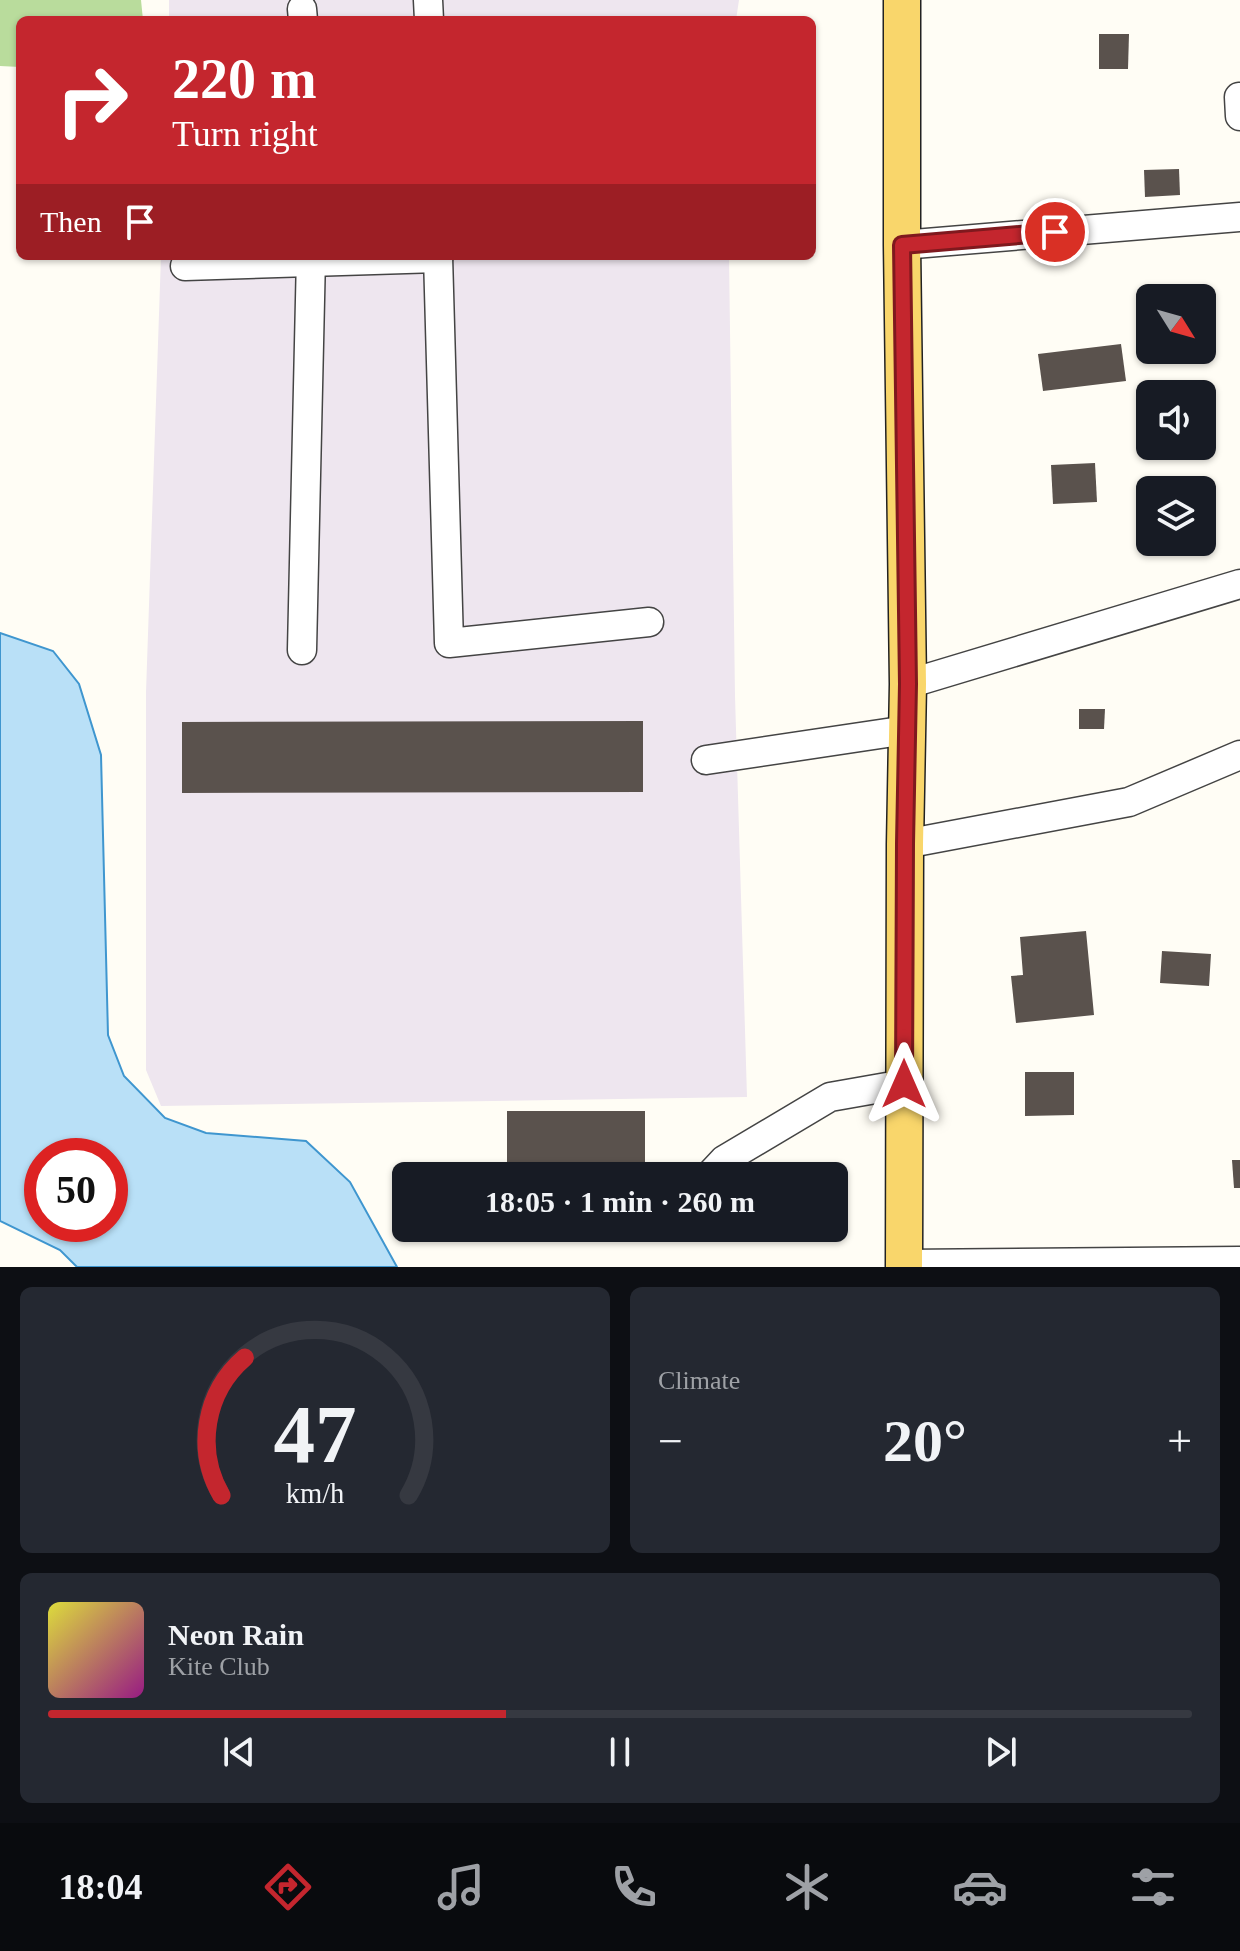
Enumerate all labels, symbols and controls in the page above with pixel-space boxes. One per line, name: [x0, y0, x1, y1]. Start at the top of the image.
icon: right: [40, 48, 144, 152]
text: 220 m: [172, 48, 317, 110]
text: Turn right: [172, 114, 318, 154]
pin: [1021, 198, 1089, 266]
icon: arrive: [118, 200, 162, 244]
text: Then: [40, 205, 102, 238]
icon: arrive: [1033, 210, 1077, 254]
north arrow: [1136, 284, 1216, 364]
map controls: [1136, 284, 1216, 556]
button: sound: [1136, 380, 1216, 460]
button: layers: [1136, 476, 1216, 556]
position arrow: [862, 1042, 946, 1126]
speed limit sign: 50: [24, 1138, 128, 1242]
text: 18:05 · 1 min · 260 m: [485, 1185, 755, 1218]
text: Climate: [658, 1366, 740, 1395]
text: 47: [273, 1388, 357, 1480]
text: 20°: [883, 1408, 967, 1474]
text: −: [658, 1417, 683, 1466]
text: +: [1167, 1417, 1192, 1466]
text: km/h: [286, 1478, 344, 1509]
text: Neon Rain: [168, 1618, 304, 1651]
text: Kite Club: [168, 1652, 270, 1681]
icon: previous: [217, 1730, 261, 1774]
icon: pause: [598, 1730, 642, 1774]
icon: next: [979, 1730, 1023, 1774]
icon: directions: [260, 1859, 316, 1915]
icon: music: [433, 1859, 489, 1915]
icon: phone: [606, 1859, 662, 1915]
icon: climate: [779, 1859, 835, 1915]
icon: car: [952, 1859, 1008, 1915]
icon: filters: [1125, 1859, 1181, 1915]
text: 18:04: [59, 1867, 143, 1907]

